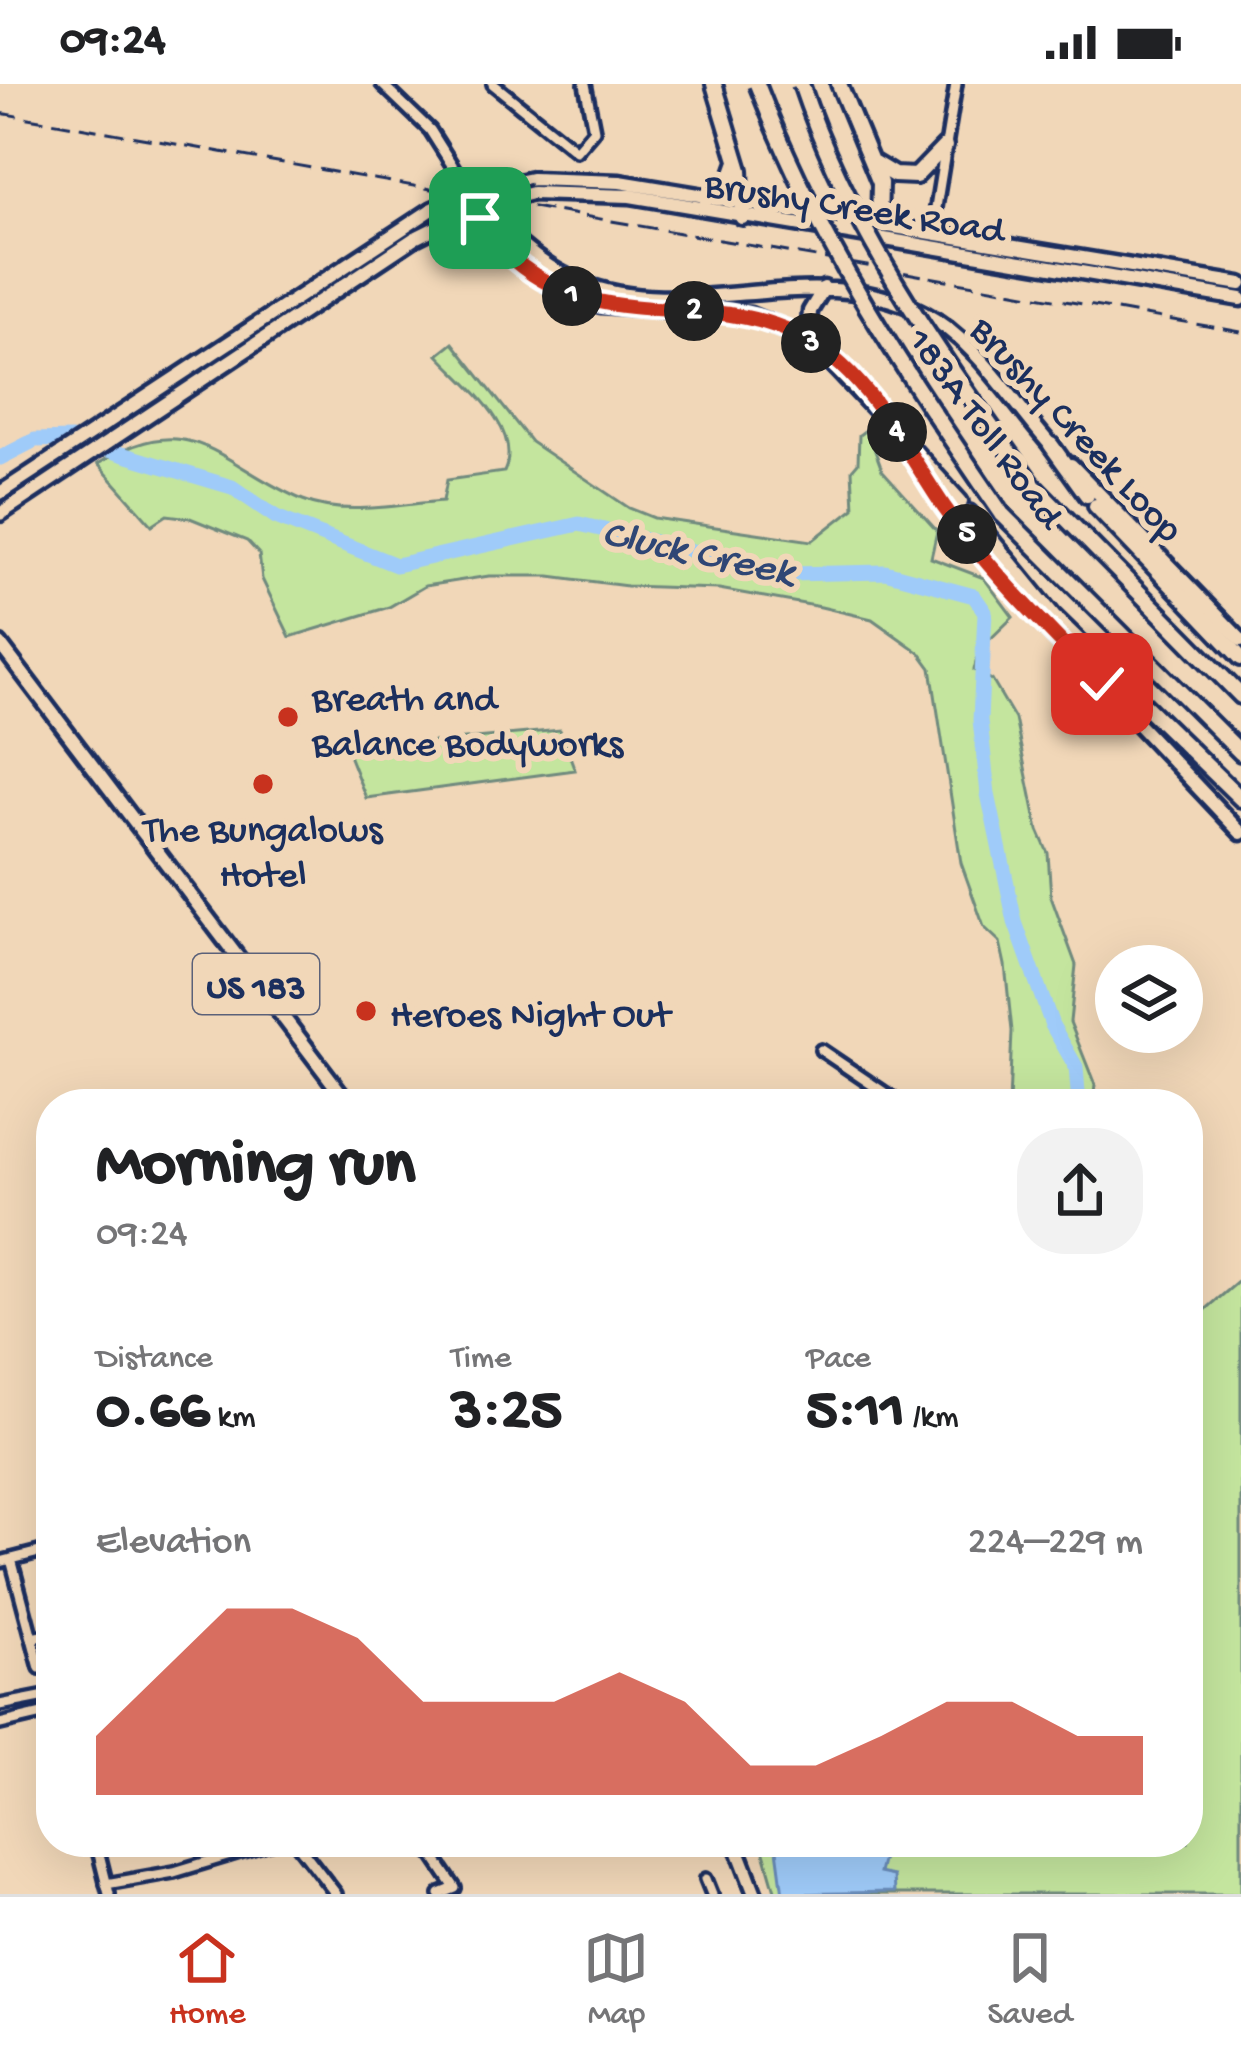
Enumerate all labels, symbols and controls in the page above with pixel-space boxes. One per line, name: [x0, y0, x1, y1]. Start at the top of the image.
text: 09:24: [60, 16, 166, 69]
street label: Brushy Creek Road: [700, 164, 1010, 258]
pin: [429, 167, 531, 269]
icon: arrive: [447, 185, 513, 251]
pin: 1: [542, 266, 602, 326]
text: 1: [565, 277, 579, 315]
pin: 2: [664, 281, 724, 341]
text: 2: [686, 292, 702, 330]
street label: Brushy Creek Loop: [957, 309, 1190, 554]
pin: 3: [781, 313, 841, 373]
street label: 183A Toll Road: [894, 320, 1072, 542]
text: 3: [802, 324, 820, 362]
pin: 4: [867, 402, 927, 462]
text: 4: [889, 413, 905, 451]
pin: 5: [937, 504, 997, 564]
water label: Cluck Creek: [597, 512, 802, 601]
text: 5: [958, 515, 976, 553]
pin: [1051, 633, 1153, 735]
icon: check: [1069, 651, 1135, 717]
place label: Breath and Balance Bodyworks: [311, 679, 625, 770]
marker: Breath and Balance Bodyworks: [275, 704, 301, 730]
marker: The Bungalows Hotel: [250, 771, 276, 797]
place label: The Bungalows Hotel: [141, 810, 384, 901]
map controls: [1095, 945, 1203, 1053]
button: layers: [1095, 945, 1203, 1053]
road number: US 183: [193, 954, 319, 1014]
place label: Heroes Night Out: [390, 995, 673, 1041]
marker: Heroes Night Out: [353, 998, 379, 1024]
button: share: [1017, 1128, 1143, 1254]
text: Morning run: [96, 1129, 415, 1207]
text: 09:24: [96, 1213, 188, 1259]
text: Distance: [96, 1341, 213, 1379]
text: Time: [451, 1341, 511, 1379]
text: Pace: [806, 1341, 871, 1379]
text: 0.66: [96, 1379, 210, 1449]
text: 3:25: [451, 1379, 562, 1449]
text: 5:11: [806, 1379, 905, 1449]
text: km: [210, 1400, 256, 1438]
text: /km: [905, 1400, 959, 1438]
text: Elevation: [96, 1521, 251, 1567]
text: 224–229 m: [968, 1521, 1143, 1567]
tab: Home: [169, 1925, 245, 2035]
tab: Map: [583, 1925, 649, 2035]
tab: Saved: [987, 1925, 1072, 2035]

